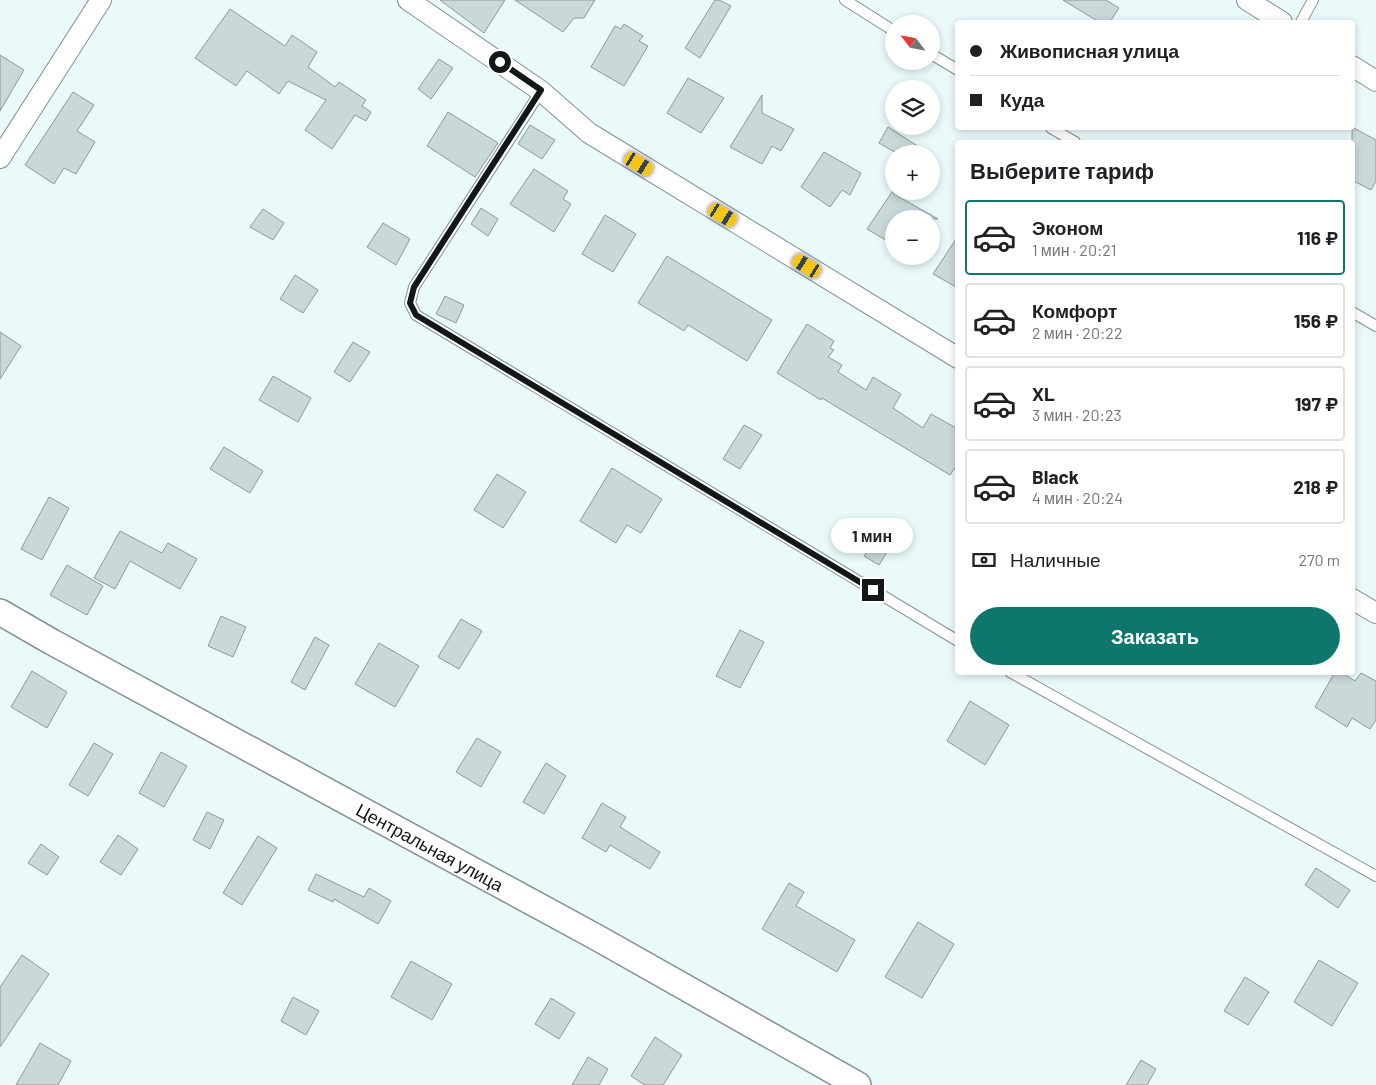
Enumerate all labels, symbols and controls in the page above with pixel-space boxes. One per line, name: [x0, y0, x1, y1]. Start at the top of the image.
north arrow: [885, 15, 940, 70]
map controls: [885, 15, 940, 265]
text: Живописная улица: [1000, 39, 1179, 62]
route start: [489, 51, 511, 73]
button: layers: [885, 80, 940, 135]
text: Куда: [1000, 88, 1044, 111]
button: +: [885, 145, 940, 200]
car: [622, 150, 655, 178]
text: Выберите тариф: [970, 157, 1154, 183]
car: [706, 201, 739, 229]
button: −: [885, 210, 940, 265]
icon: car: [972, 215, 1017, 260]
text: Эконом: [1032, 216, 1103, 239]
text: 116 ₽: [1297, 226, 1338, 249]
text: 1 мин · 20:21: [1032, 240, 1116, 259]
car: [790, 252, 823, 280]
icon: car: [972, 298, 1017, 343]
text: Комфорт: [1032, 299, 1117, 322]
text: 156 ₽: [1294, 309, 1338, 332]
text: 2 мин · 20:22: [1032, 323, 1123, 342]
icon: car: [972, 381, 1017, 426]
text: XL: [1032, 382, 1055, 405]
text: 197 ₽: [1295, 392, 1338, 415]
text: 3 мин · 20:23: [1032, 405, 1122, 424]
icon: car: [972, 464, 1017, 509]
text: Black: [1032, 465, 1079, 488]
text: 218 ₽: [1293, 475, 1338, 498]
text: 4 мин · 20:24: [1032, 488, 1123, 507]
callout: 1 мин: [832, 518, 914, 552]
text: 1 мин: [852, 526, 892, 545]
icon: cash: [970, 546, 998, 574]
text: Наличные: [1010, 548, 1101, 571]
text: 270 m: [1298, 550, 1340, 569]
route end: [862, 579, 884, 601]
button: Заказать: [970, 607, 1340, 665]
street label: Центральная улица: [352, 798, 508, 896]

